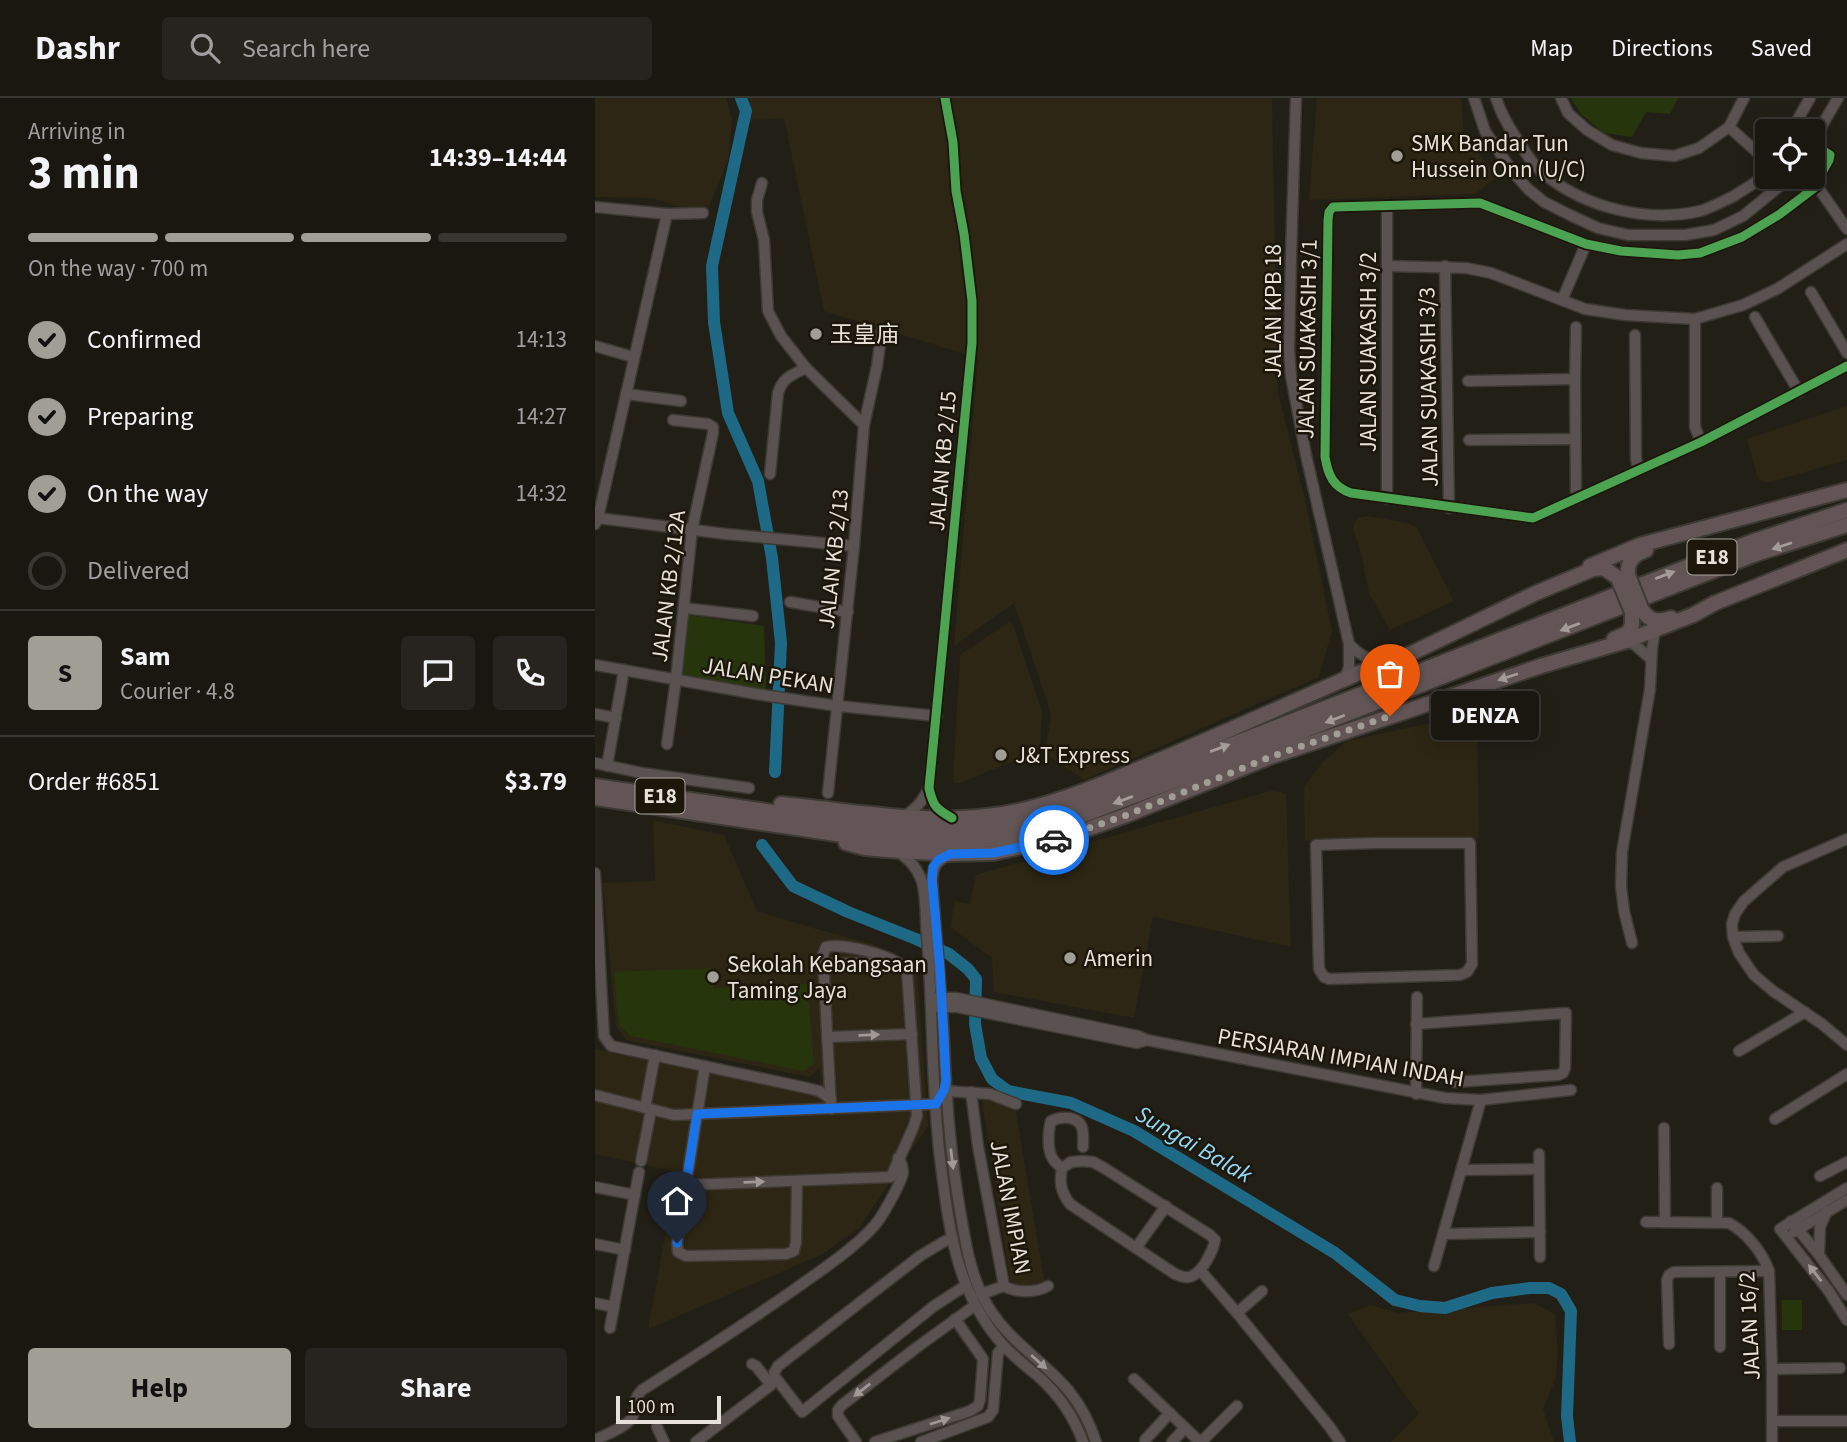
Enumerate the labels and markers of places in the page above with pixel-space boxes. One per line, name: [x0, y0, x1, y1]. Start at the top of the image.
place label: SMK Bandar Tun Hussein Onn (U/C): [1411, 127, 1586, 186]
marker: SMK Bandar Tun Hussein Onn (U/C): [1389, 148, 1405, 164]
place label: 玉皇庙: [830, 318, 899, 351]
marker: 玉皇庙: [808, 326, 824, 342]
pin: [1360, 644, 1420, 716]
callout: DENZA: [1432, 692, 1540, 740]
place label: J&T Express: [1015, 739, 1130, 772]
marker: J&T Express: [993, 747, 1009, 763]
place label: Amerin: [1084, 942, 1153, 975]
place label: Sekolah Kebangsaan Taming Jaya: [727, 948, 927, 1007]
marker: Amerin: [1062, 950, 1078, 966]
marker: Sekolah Kebangsaan Taming Jaya: [705, 969, 721, 985]
pin: [647, 1171, 707, 1243]

